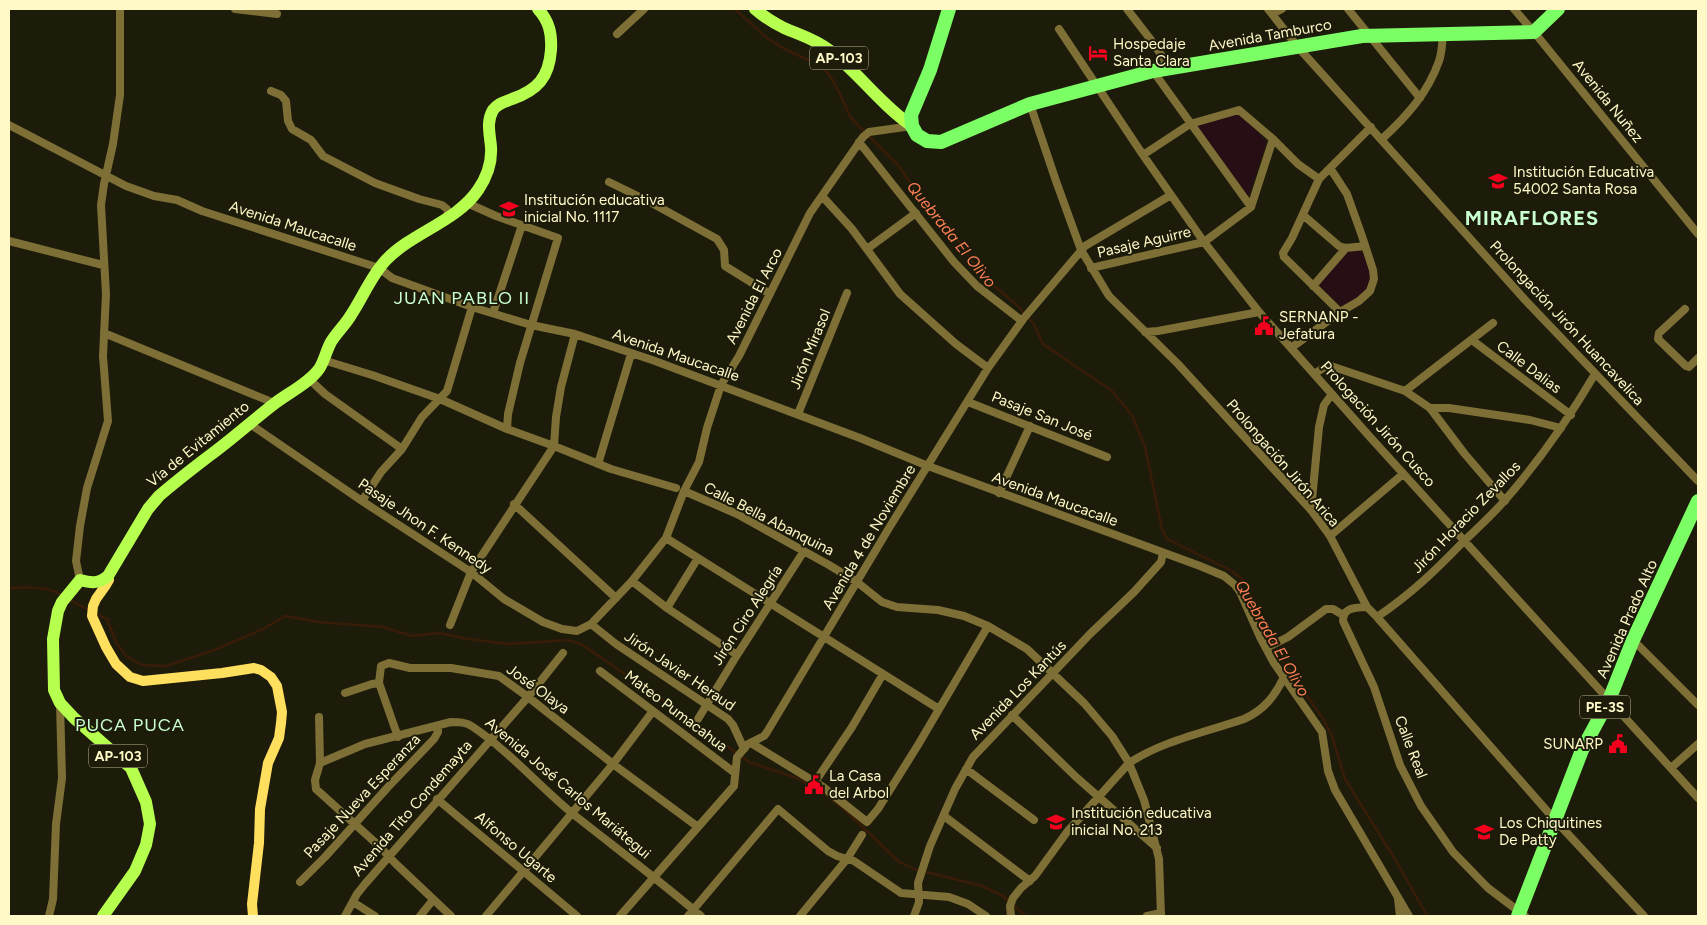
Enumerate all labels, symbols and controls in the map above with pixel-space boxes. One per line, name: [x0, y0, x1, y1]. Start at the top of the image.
street label: Avenida Tamburco: [1207, 15, 1333, 55]
place label: Hospedaje Santa Clara: [1113, 35, 1190, 70]
hotel icon: Hospedaje Santa Clara: [1087, 42, 1109, 64]
road number: AP-103: [810, 46, 868, 70]
street label: Avenida Nuñez: [1569, 56, 1647, 146]
place label: Institución Educativa 54002 Santa Rosa: [1513, 163, 1654, 198]
school or university icon: Institución Educativa 54002 Santa Rosa: [1487, 170, 1509, 192]
water label: Quebrada El Olivo: [903, 177, 1000, 291]
place label: Institución educativa inicial No. 1117: [524, 191, 665, 226]
street label: Avenida Maucacalle: [227, 197, 359, 255]
school or university icon: Institución educativa inicial No. 1117: [498, 198, 520, 220]
district label: MIRAFLORES: [1465, 206, 1599, 230]
street label: Pasaje Aguirre: [1095, 222, 1193, 262]
street label: Prolongación Jirón Huancavelica: [1486, 237, 1648, 409]
street label: Avenida El Arco: [722, 245, 786, 347]
district label: JUAN PABLO II: [394, 287, 530, 309]
street label: Jirón Mirasol: [786, 306, 834, 392]
place label: SERNANP - Jefatura: [1279, 308, 1359, 343]
public building icon: SERNANP - Jefatura: [1253, 315, 1275, 337]
street label: Avenida Maucacalle: [610, 325, 742, 385]
street label: Calle Dalias: [1493, 337, 1565, 397]
street label: Prologación Jirón Cusco: [1317, 357, 1440, 491]
street label: Pasaje San José: [989, 388, 1095, 444]
street label: Prolongación Jirón Arica: [1223, 396, 1343, 530]
street label: Vía de Evitamiento: [143, 397, 253, 491]
street label: Jirón Horacio Zevallos: [1408, 457, 1524, 577]
street label: Avenida 4 de Noviembre: [819, 461, 919, 613]
street label: Avenida Maucacalle: [990, 468, 1120, 530]
street label: Pasaje Jhon F. Kennedy: [355, 475, 495, 578]
street label: Calle Bella Abanquina: [701, 478, 837, 560]
street label: Avenida Prado Alto: [1593, 557, 1661, 681]
street label: Jirón Ciro Alegría: [708, 562, 786, 668]
water label: Quebrada El Olivo: [1232, 577, 1314, 700]
street label: Jirón Javier Heraud: [621, 627, 739, 715]
street label: Avenida Los Kantús: [966, 637, 1070, 743]
street label: José Olaya: [503, 660, 573, 718]
street label: Mateo Pumacahua: [621, 666, 731, 756]
road number: PE-3S: [1580, 696, 1630, 719]
street label: Avenida José Carlos Mariátegui: [482, 713, 654, 863]
street label: Calle Real: [1391, 713, 1431, 781]
district label: PUCA PUCA: [75, 714, 185, 736]
street label: Pasaje Nueva Esperanza: [300, 730, 424, 862]
public building icon: SUNARP: [1607, 733, 1629, 755]
place label: SUNARP: [1543, 735, 1603, 753]
street label: Avenida Tito Condemayta: [348, 736, 476, 880]
road number: AP-103: [89, 744, 147, 768]
place label: La Casa del Arbol: [829, 767, 889, 802]
public building icon: La Casa del Arbol: [803, 774, 825, 796]
place label: Institución educativa inicial No. 213: [1071, 804, 1212, 839]
street label: Alfonso Ugarte: [471, 808, 561, 886]
school or university icon: Institución educativa inicial No. 213: [1045, 811, 1067, 833]
place label: Los Chiquitines De Patty: [1499, 814, 1602, 849]
school or university icon: Los Chiquitines De Patty: [1473, 821, 1495, 843]

